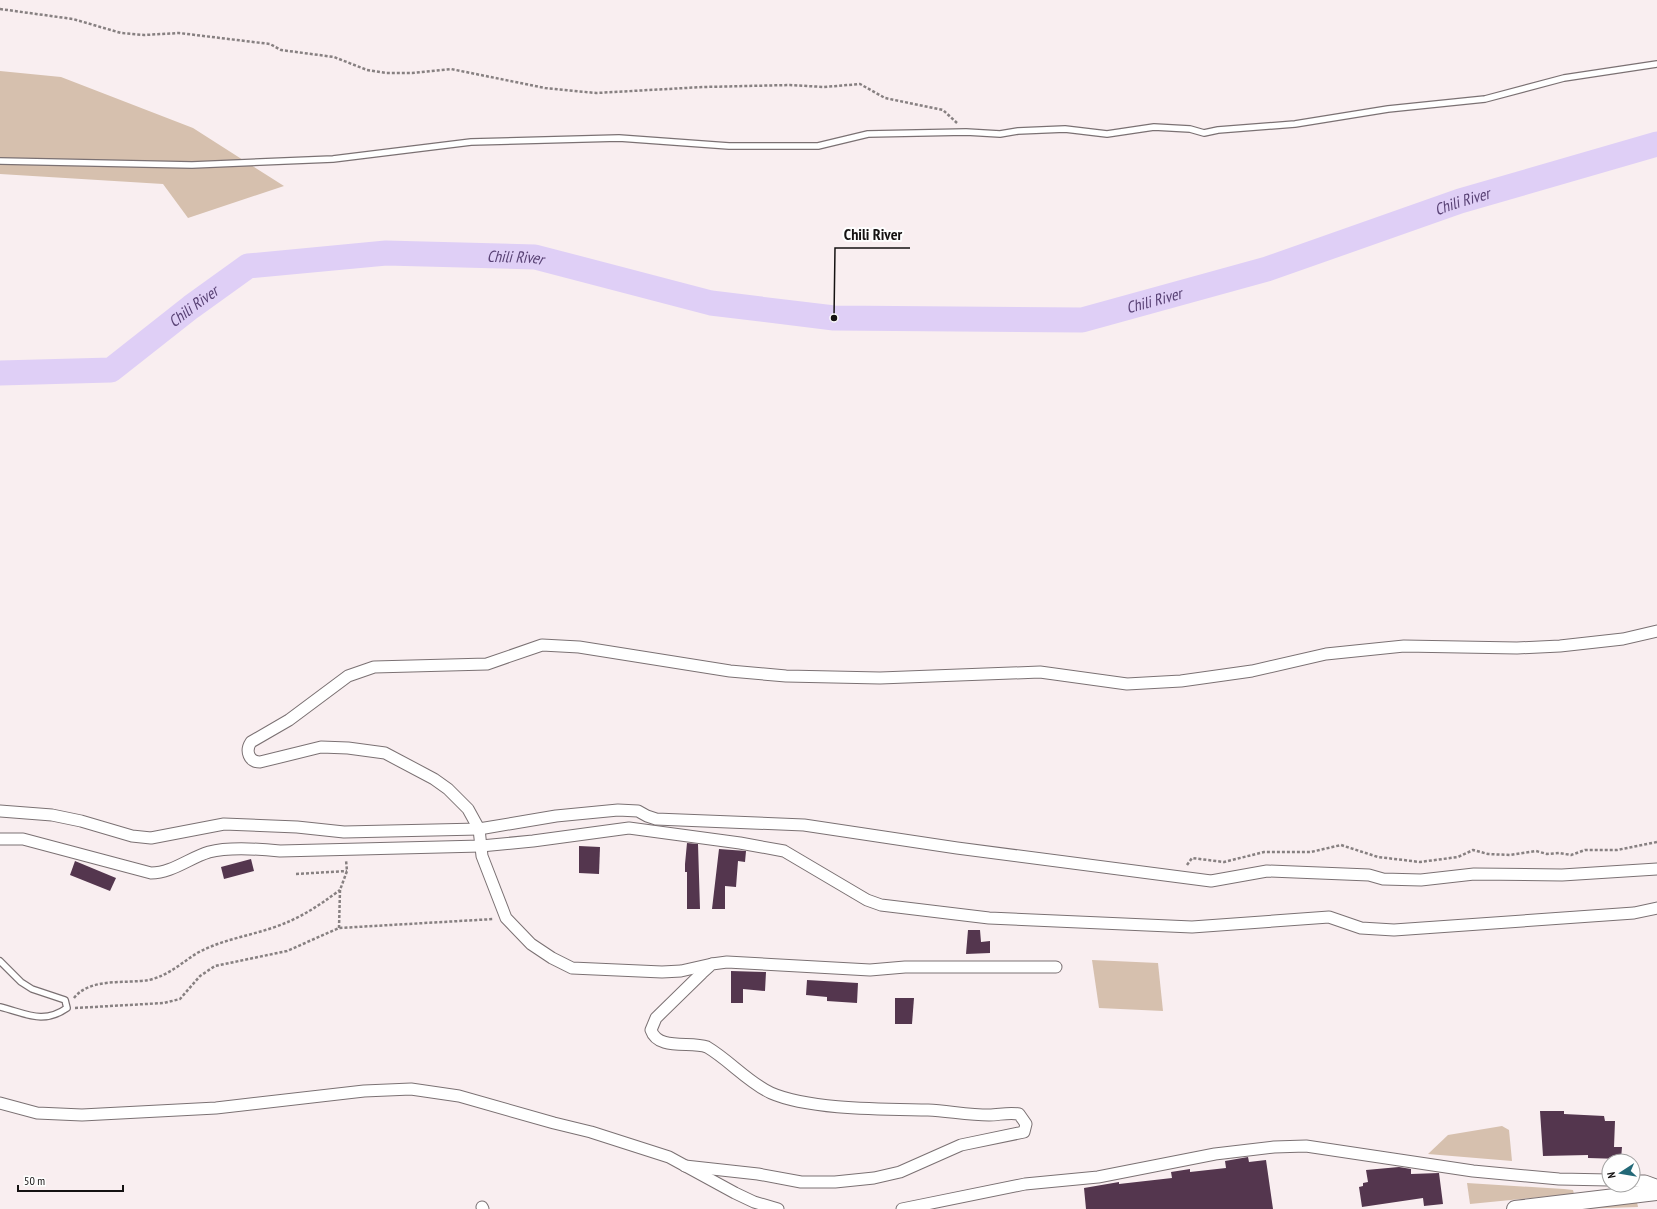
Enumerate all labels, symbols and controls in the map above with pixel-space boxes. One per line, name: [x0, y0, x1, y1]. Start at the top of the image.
water label: Chili River: [1432, 182, 1494, 219]
callout: Chili River: [835, 220, 910, 248]
text: Chili River: [844, 224, 902, 244]
water label: Chili River: [487, 246, 548, 270]
water label: Chili River: [164, 280, 224, 331]
water label: Chili River: [1124, 282, 1186, 317]
north arrow: [1601, 1153, 1641, 1193]
scale bar: [18, 1167, 123, 1193]
text: N: [1604, 1171, 1619, 1179]
text: 50 m: [24, 1173, 45, 1188]

